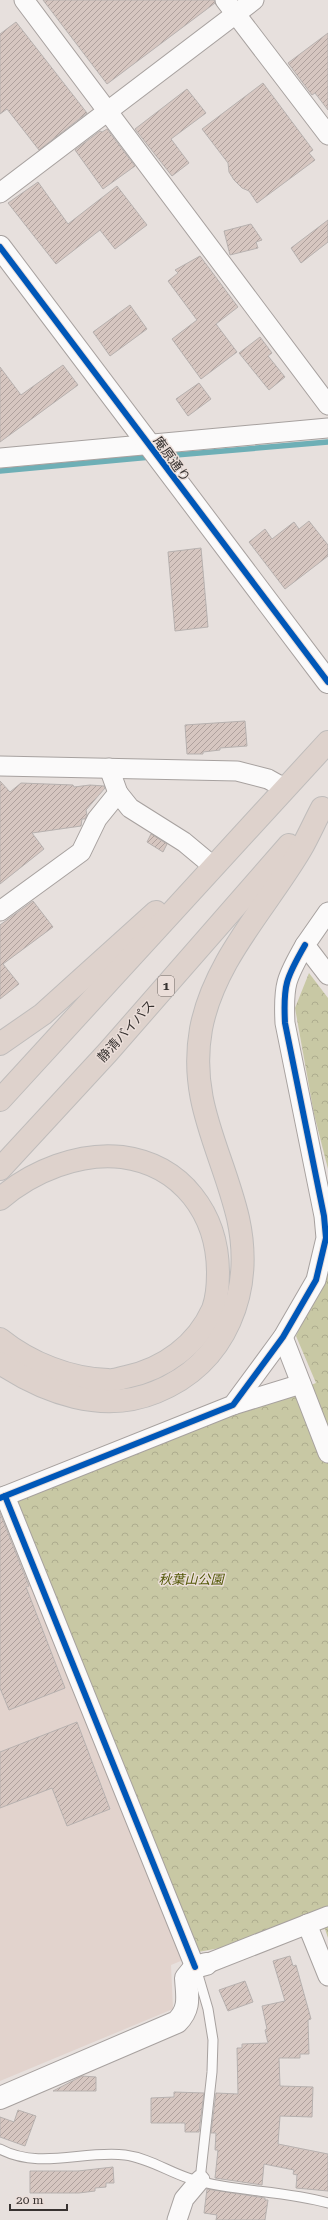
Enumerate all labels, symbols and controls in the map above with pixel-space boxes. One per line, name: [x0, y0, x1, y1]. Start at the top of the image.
street label: 庵原通り: [151, 434, 193, 484]
road number: 1: [158, 976, 174, 996]
street label: 静清バイパス: [94, 997, 158, 1065]
park label: 秋葉山公園: [158, 1572, 225, 1587]
scale bar: [10, 2186, 67, 2212]
text: 20 m: [16, 2193, 43, 2207]

